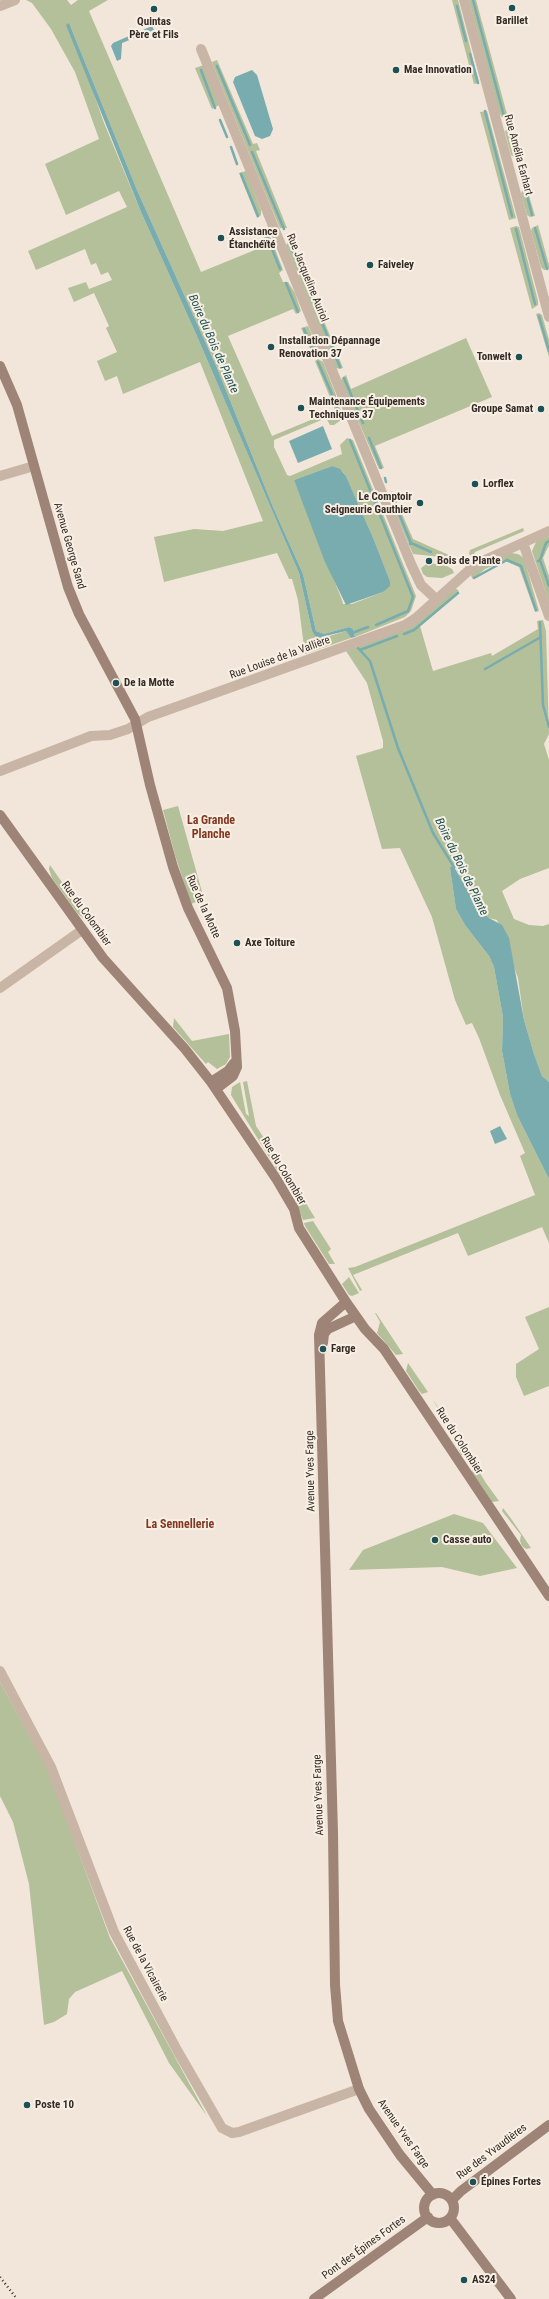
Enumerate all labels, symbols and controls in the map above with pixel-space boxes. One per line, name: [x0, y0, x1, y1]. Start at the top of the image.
marker: Barillet: [507, 3, 517, 13]
marker: Quintas Père et Fils: [149, 4, 159, 14]
place label: Barillet: [496, 14, 528, 28]
place label: Quintas Père et Fils: [129, 15, 179, 41]
place label: Mae Innovation: [404, 63, 472, 77]
marker: Mae Innovation: [391, 65, 401, 75]
street label: Rue Amélia Earhart: [501, 113, 535, 197]
place label: Assistance Étanchéïté: [229, 225, 278, 251]
street label: Rue Jacqueline Auriol: [283, 232, 331, 324]
marker: Assistance Étanchéïté: [216, 233, 226, 243]
place label: Faiveley: [378, 258, 414, 272]
marker: Faiveley: [365, 260, 375, 270]
water label: Boire du Bois de Plante: [185, 292, 241, 396]
place label: Installation Dépannage Renovation 37: [279, 334, 380, 360]
marker: Installation Dépannage Renovation 37: [266, 342, 276, 352]
place label: Tonwelt: [477, 350, 511, 364]
marker: Tonwelt: [514, 352, 524, 362]
place label: Maintenance Équipements Techniques 37: [309, 395, 425, 421]
place label: Groupe Samat: [471, 402, 533, 416]
marker: Maintenance Équipements Techniques 37: [296, 403, 306, 413]
marker: Groupe Samat: [536, 404, 546, 414]
place label: Lorflex: [483, 477, 514, 491]
marker: Lorflex: [470, 479, 480, 489]
place label: Le Comptoir Seigneurie Gauthier: [325, 490, 412, 516]
marker: Le Comptoir Seigneurie Gauthier: [415, 498, 425, 508]
street label: Avenue George Sand: [50, 501, 88, 591]
place label: Bois de Plante: [437, 554, 500, 568]
marker: Bois de Plante: [424, 556, 434, 566]
street label: Rue Louise de la Vallière: [228, 634, 332, 682]
place label: De la Motte: [124, 676, 174, 690]
marker: De la Motte: [111, 678, 121, 688]
district label: La Grande Planche: [187, 814, 235, 842]
water label: Boire du Bois de Plante: [431, 816, 491, 918]
street label: Rue de la Motte: [183, 873, 223, 941]
street label: Rue du Colombier: [58, 879, 114, 949]
place label: Axe Toiture: [245, 936, 295, 950]
marker: Axe Toiture: [232, 938, 242, 948]
street label: Rue du Colombier: [258, 1135, 308, 1207]
place label: Farge: [331, 1342, 356, 1356]
marker: Farge: [318, 1344, 328, 1354]
street label: Rue du Colombier: [433, 1405, 485, 1477]
street label: Avenue Yves Farge: [304, 1430, 318, 1512]
district label: La Sennellerie: [146, 1518, 214, 1532]
place label: Casse auto: [443, 1533, 492, 1547]
marker: Casse auto: [430, 1535, 440, 1545]
street label: Avenue Yves Farge: [311, 1754, 327, 1836]
street label: Rue de la Vicairerie: [120, 1924, 170, 2004]
street label: Avenue Yves Farge: [374, 2097, 432, 2171]
place label: Poste 10: [35, 2098, 74, 2112]
marker: Poste 10: [22, 2100, 32, 2110]
street label: Rue des Yvaudières: [454, 2121, 530, 2183]
place label: Épines Fortes: [481, 2175, 541, 2189]
marker: Épines Fortes: [468, 2177, 478, 2187]
street label: Pont des Épines Fortes: [320, 2213, 408, 2283]
place label: AS24: [472, 2273, 496, 2287]
marker: AS24: [459, 2275, 469, 2285]

